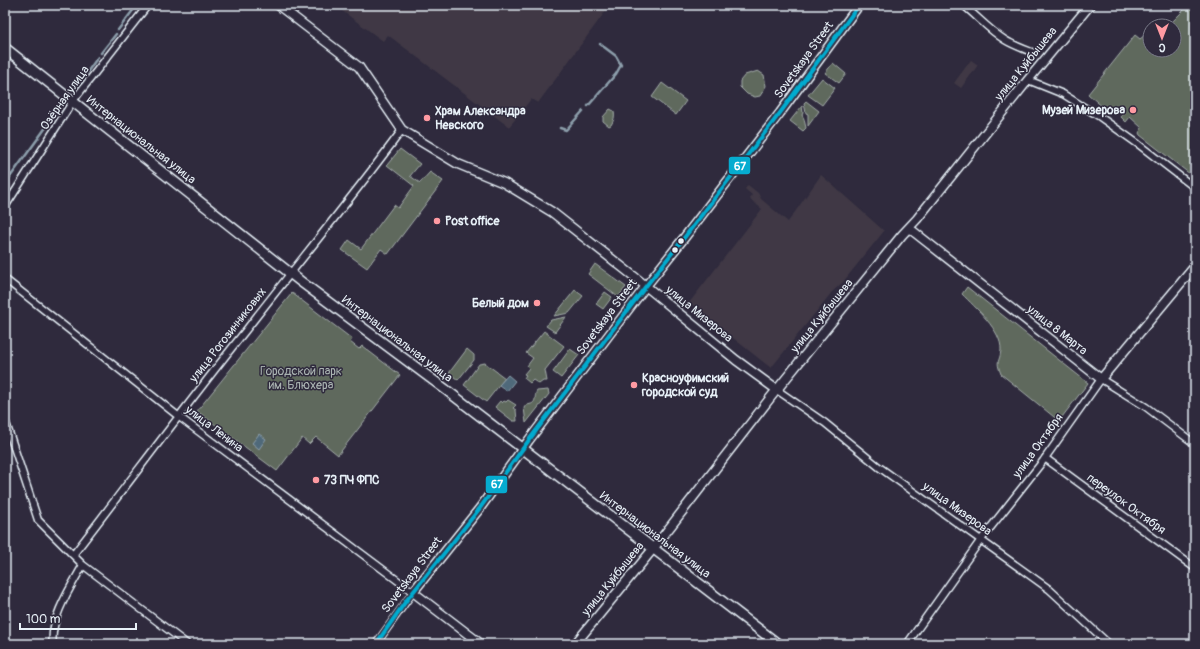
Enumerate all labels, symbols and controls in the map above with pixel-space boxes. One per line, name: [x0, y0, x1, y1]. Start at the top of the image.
street label: Sovetskaya Street: [771, 18, 837, 101]
north arrow: [1142, 18, 1182, 58]
street label: улица Куйбышева: [991, 24, 1061, 105]
text: С: [1158, 41, 1165, 54]
street label: Озёрная улица: [37, 63, 93, 133]
street label: Интернациональная улица: [83, 93, 199, 188]
place label: Музей Мизерова: [1042, 103, 1125, 118]
place label: Храм Александра Невского: [435, 104, 526, 133]
marker: Музей Мизерова: [1128, 105, 1138, 115]
marker: Храм Александра Невского: [422, 113, 432, 123]
line badge: 67: [728, 156, 751, 175]
text: 67: [734, 160, 746, 173]
place label: Post office: [445, 214, 500, 229]
marker: Post office: [432, 216, 442, 226]
unlabelled marker: [676, 236, 686, 246]
unlabelled marker: [670, 245, 680, 255]
street label: Sovetskaya Street: [574, 276, 641, 358]
street label: улица Куйбышева: [787, 276, 857, 357]
street label: улица Мизерова: [662, 282, 736, 346]
street label: улица Рогозинниковых: [186, 285, 270, 386]
street label: Интернациональная улица: [339, 292, 456, 386]
place label: Белый дом: [472, 296, 529, 311]
marker: Белый дом: [532, 298, 542, 308]
street label: улица 8 Марта: [1023, 301, 1091, 359]
park label: Городской парк им. Блюхера: [260, 364, 342, 393]
place label: Красноуфимский городской суд: [641, 371, 729, 400]
marker: Красноуфимский городской суд: [629, 380, 639, 390]
street label: улица Ленина: [181, 402, 246, 456]
street label: улица Октября: [1009, 411, 1067, 482]
street label: переулок Октября: [1084, 470, 1169, 538]
place label: 73 ПЧ ФПС: [324, 473, 380, 488]
marker: 73 ПЧ ФПС: [311, 475, 321, 485]
line badge: 67: [485, 475, 508, 494]
text: 67: [491, 478, 503, 491]
street label: улица Мизерова: [919, 478, 995, 539]
street label: Интернациональная улица: [597, 488, 714, 582]
street label: Sovetskaya Street: [379, 534, 446, 616]
street label: улица Куйбышева: [578, 539, 648, 620]
scale bar: [20, 605, 136, 631]
text: 100 m: [26, 612, 61, 627]

